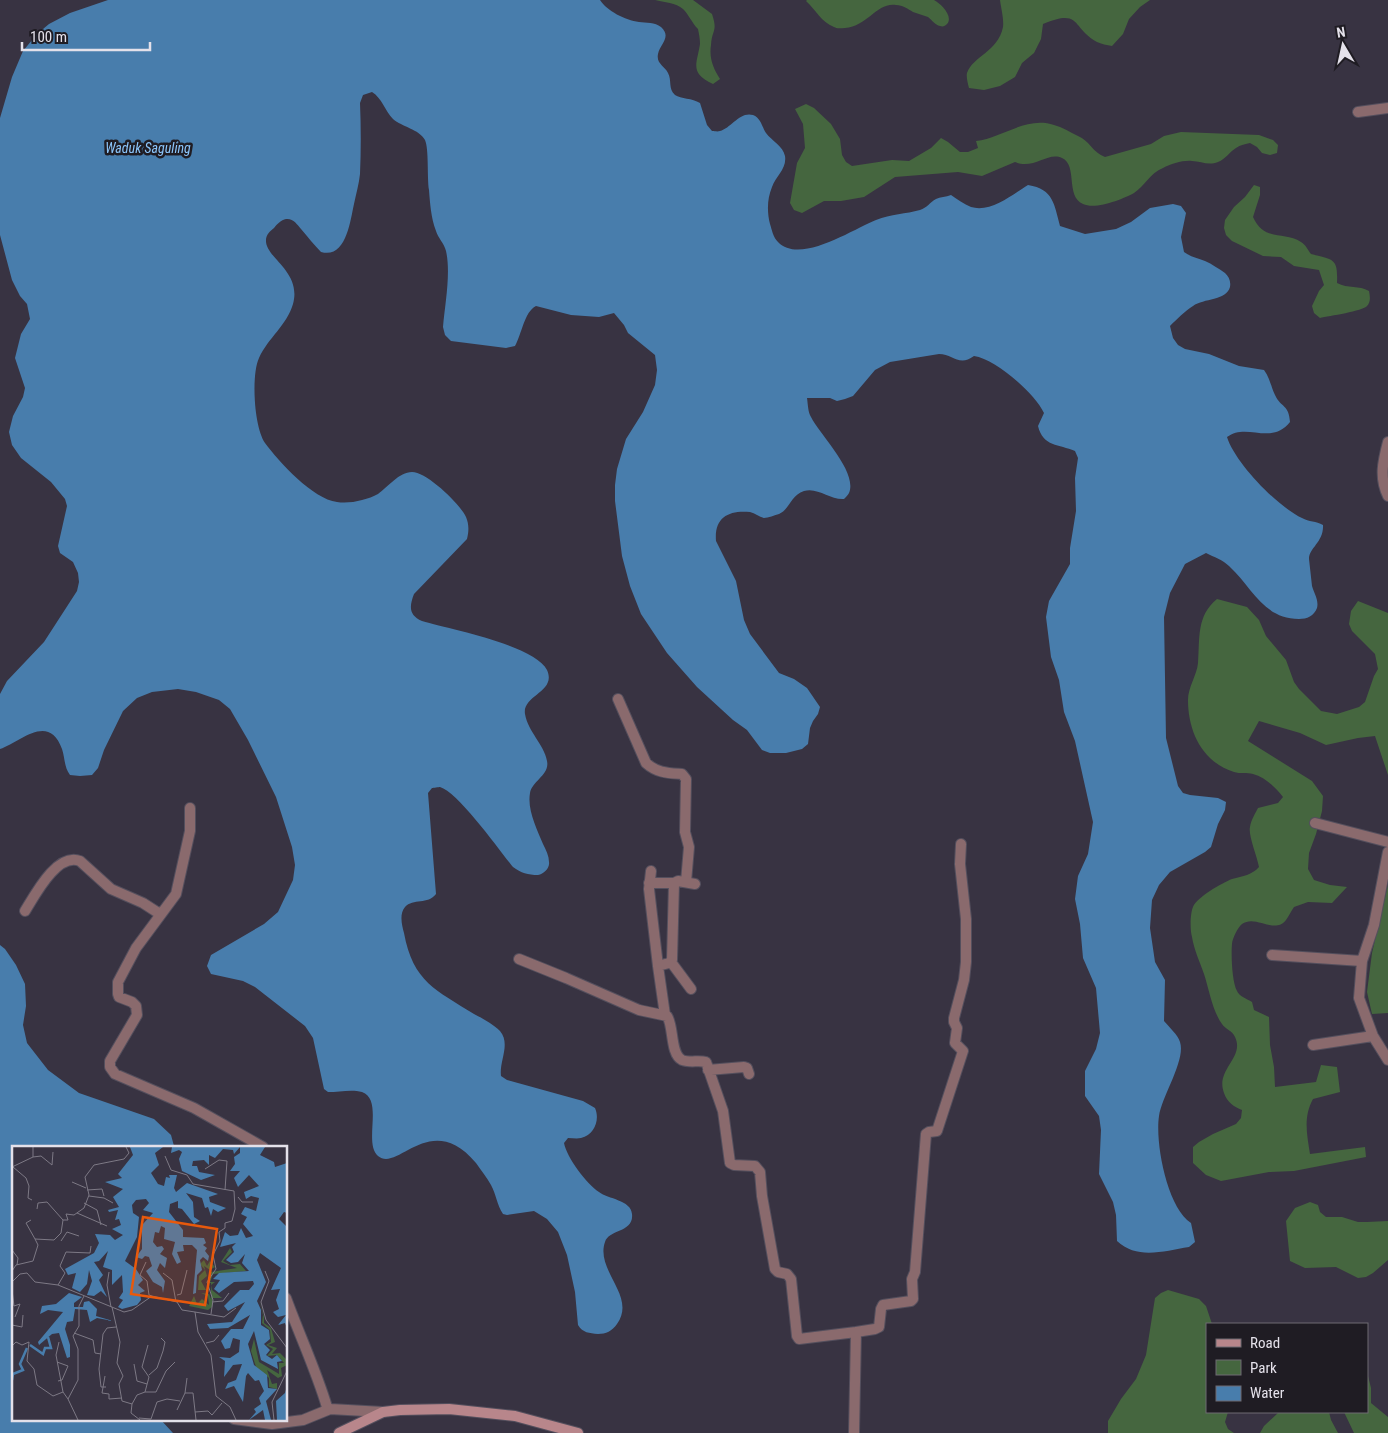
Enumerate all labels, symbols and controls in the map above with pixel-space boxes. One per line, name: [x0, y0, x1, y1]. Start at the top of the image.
scale bar: [22, 20, 150, 52]
north arrow: [1318, 20, 1368, 70]
text: N: [1335, 24, 1346, 41]
text: 100 m: [30, 28, 67, 46]
water label: Waduk Saguling: [105, 140, 191, 156]
inset map: [12, 1146, 288, 1420]
legend: [1206, 1323, 1368, 1413]
text: Road: [1250, 1334, 1280, 1352]
text: Park: [1250, 1359, 1277, 1377]
text: Water: [1250, 1384, 1285, 1402]

